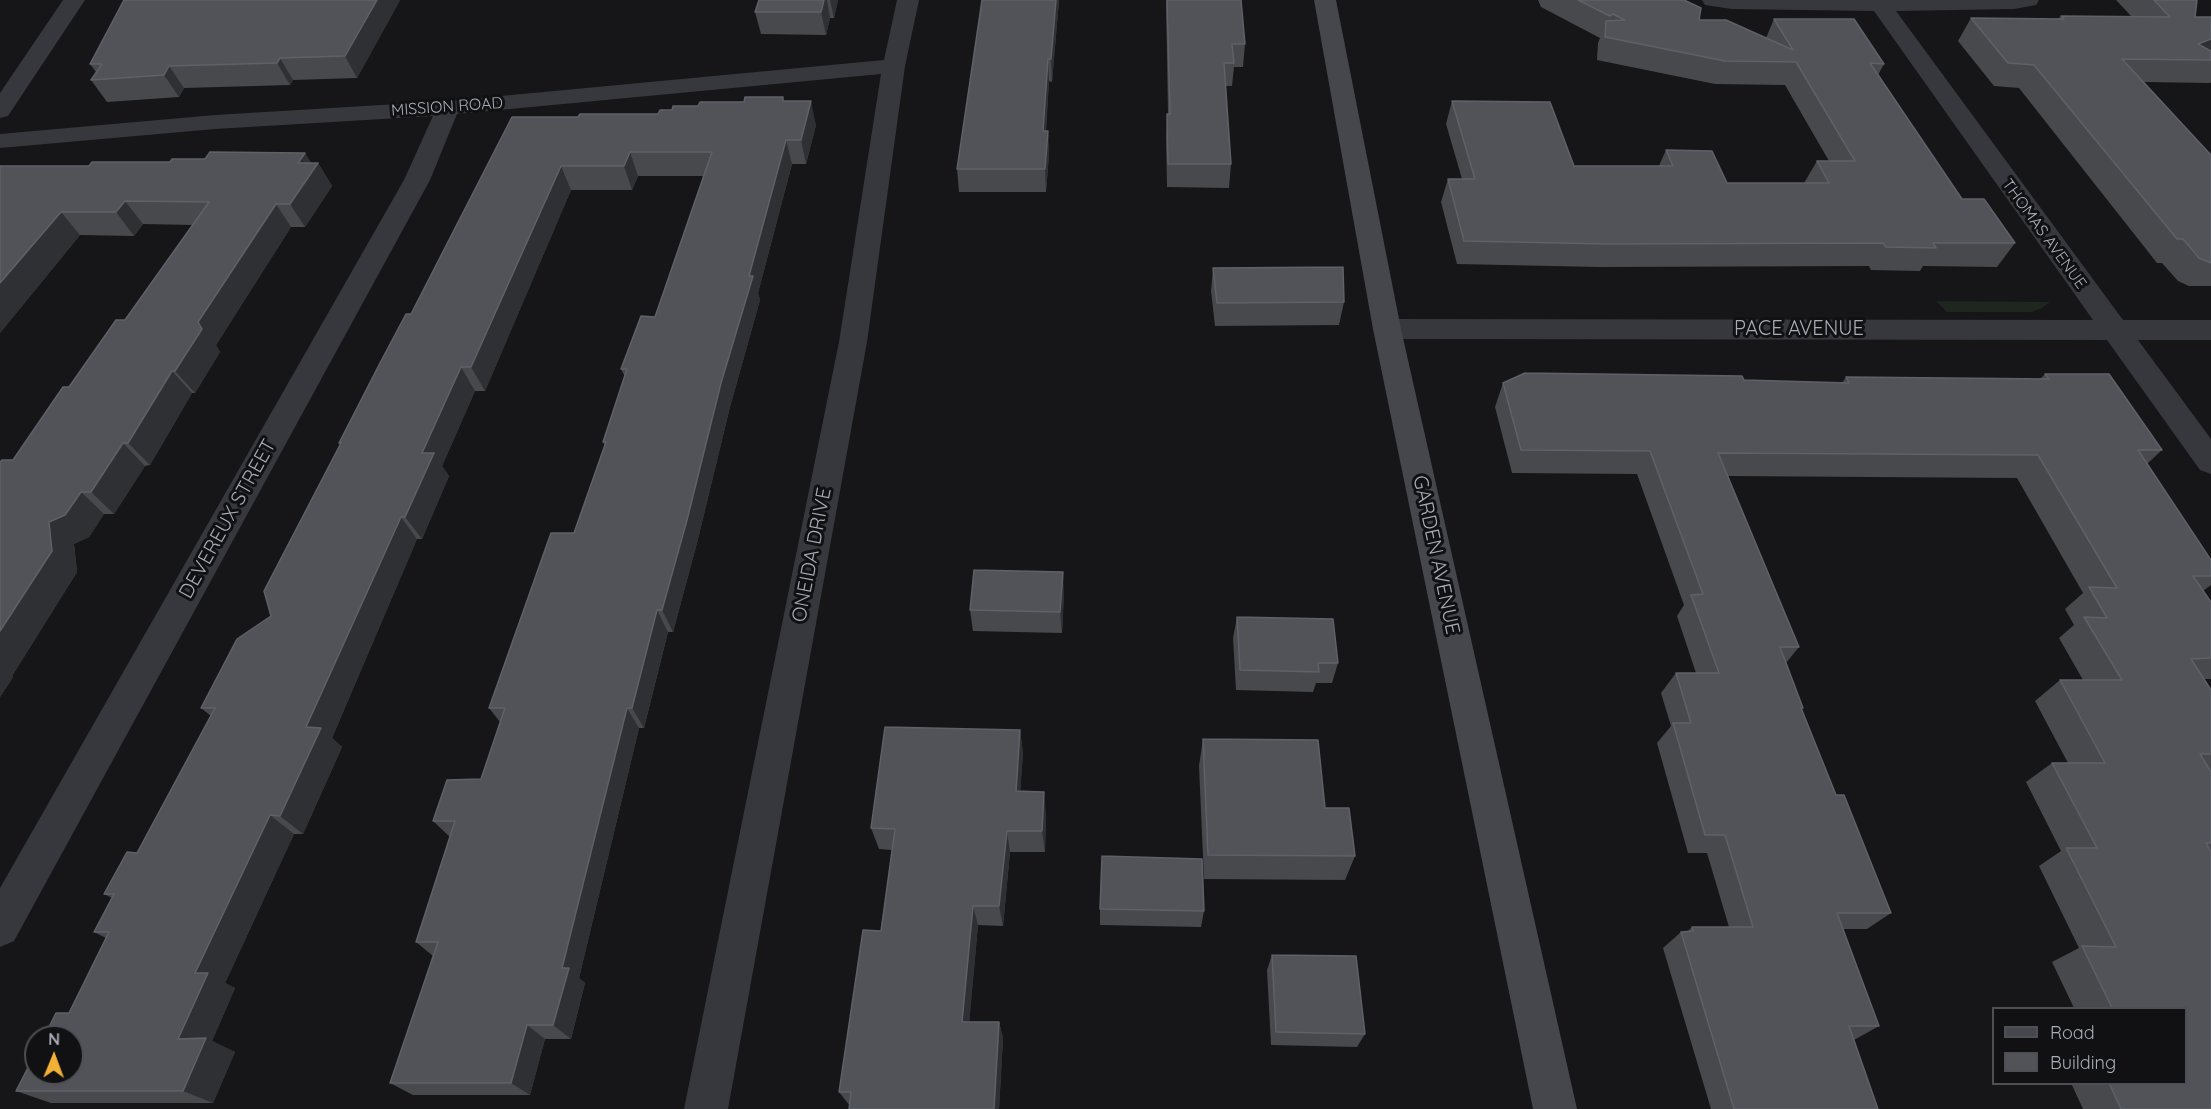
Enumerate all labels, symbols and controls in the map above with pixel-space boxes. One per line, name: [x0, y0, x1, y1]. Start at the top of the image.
street label: MISSION ROAD: [390, 94, 504, 120]
street label: THOMAS AVENUE: [1998, 175, 2090, 293]
street label: PACE AVENUE: [1734, 317, 1864, 341]
street label: DEVEREUX STREET: [174, 435, 282, 603]
street label: GARDEN AVENUE: [1407, 473, 1465, 637]
street label: ONEIDA DRIVE: [787, 486, 837, 624]
legend: [1992, 1007, 2187, 1085]
text: Road: [2050, 1021, 2095, 1044]
north arrow: [24, 1025, 84, 1085]
text: N: [48, 1029, 60, 1049]
text: Building: [2050, 1051, 2116, 1074]

